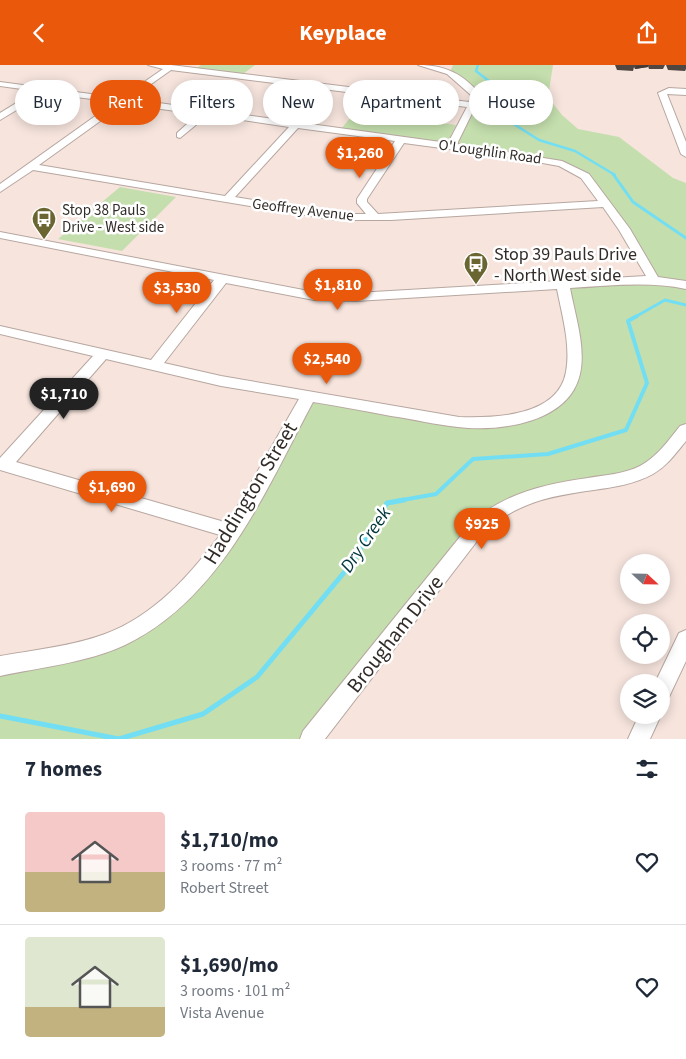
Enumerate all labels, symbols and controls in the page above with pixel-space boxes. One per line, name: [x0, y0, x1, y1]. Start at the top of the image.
text: Keyplace: [299, 17, 387, 49]
icon: back: [25, 19, 53, 47]
icon: share: [633, 19, 661, 47]
chip: Buy: [15, 80, 80, 125]
chip: Rent: [90, 80, 161, 125]
chip: Filters: [171, 80, 253, 125]
chip: New: [263, 80, 333, 125]
chip: Apartment: [343, 80, 459, 125]
chip: House: [469, 80, 553, 125]
street label: O'Loughlin Road: [437, 134, 543, 170]
pin: $1,260: [319, 137, 401, 179]
text: $1,260: [336, 142, 384, 164]
street label: Geoffrey Avenue: [251, 193, 355, 227]
place label: Stop 38 Pauls Drive - West side: [62, 200, 164, 238]
bus stop icon: Stop 38 Pauls Drive - West side: [31, 206, 57, 240]
place label: Stop 39 Pauls Drive - North West side: [494, 242, 637, 288]
bus stop icon: Stop 39 Pauls Drive - North West side: [463, 251, 489, 285]
pin: $1,810: [297, 269, 379, 311]
pin: $3,530: [136, 271, 218, 314]
text: $1,810: [314, 274, 362, 296]
text: $3,530: [153, 277, 201, 299]
pin: $2,540: [286, 343, 368, 385]
text: $2,540: [303, 348, 351, 370]
pin: $1,710: [23, 377, 105, 420]
text: $1,710: [40, 383, 88, 405]
street label: Haddington Street: [196, 416, 304, 570]
pin: $1,690: [71, 471, 153, 513]
text: $1,690: [88, 476, 136, 498]
water label: Dry Creek: [334, 501, 398, 578]
pin: $925: [452, 507, 512, 550]
text: $925: [465, 513, 499, 535]
north arrow: [620, 554, 670, 604]
map controls: [620, 554, 670, 724]
street label: Brougham Drive: [339, 569, 451, 699]
button: locate: [620, 614, 670, 664]
button: layers: [620, 674, 670, 724]
text: 7 homes: [25, 754, 102, 784]
icon: filters: [633, 755, 661, 783]
text: $1,710/mo: [180, 825, 279, 855]
icon: home: [65, 832, 125, 892]
icon: heart: [633, 848, 661, 876]
text: 3 rooms · 77 m²: [180, 855, 282, 877]
text: Robert Street: [180, 877, 269, 899]
text: $1,690/mo: [180, 950, 279, 980]
icon: home: [65, 957, 125, 1017]
icon: heart: [633, 973, 661, 1001]
text: 3 rooms · 101 m²: [180, 980, 290, 1002]
text: Vista Avenue: [180, 1002, 264, 1024]

